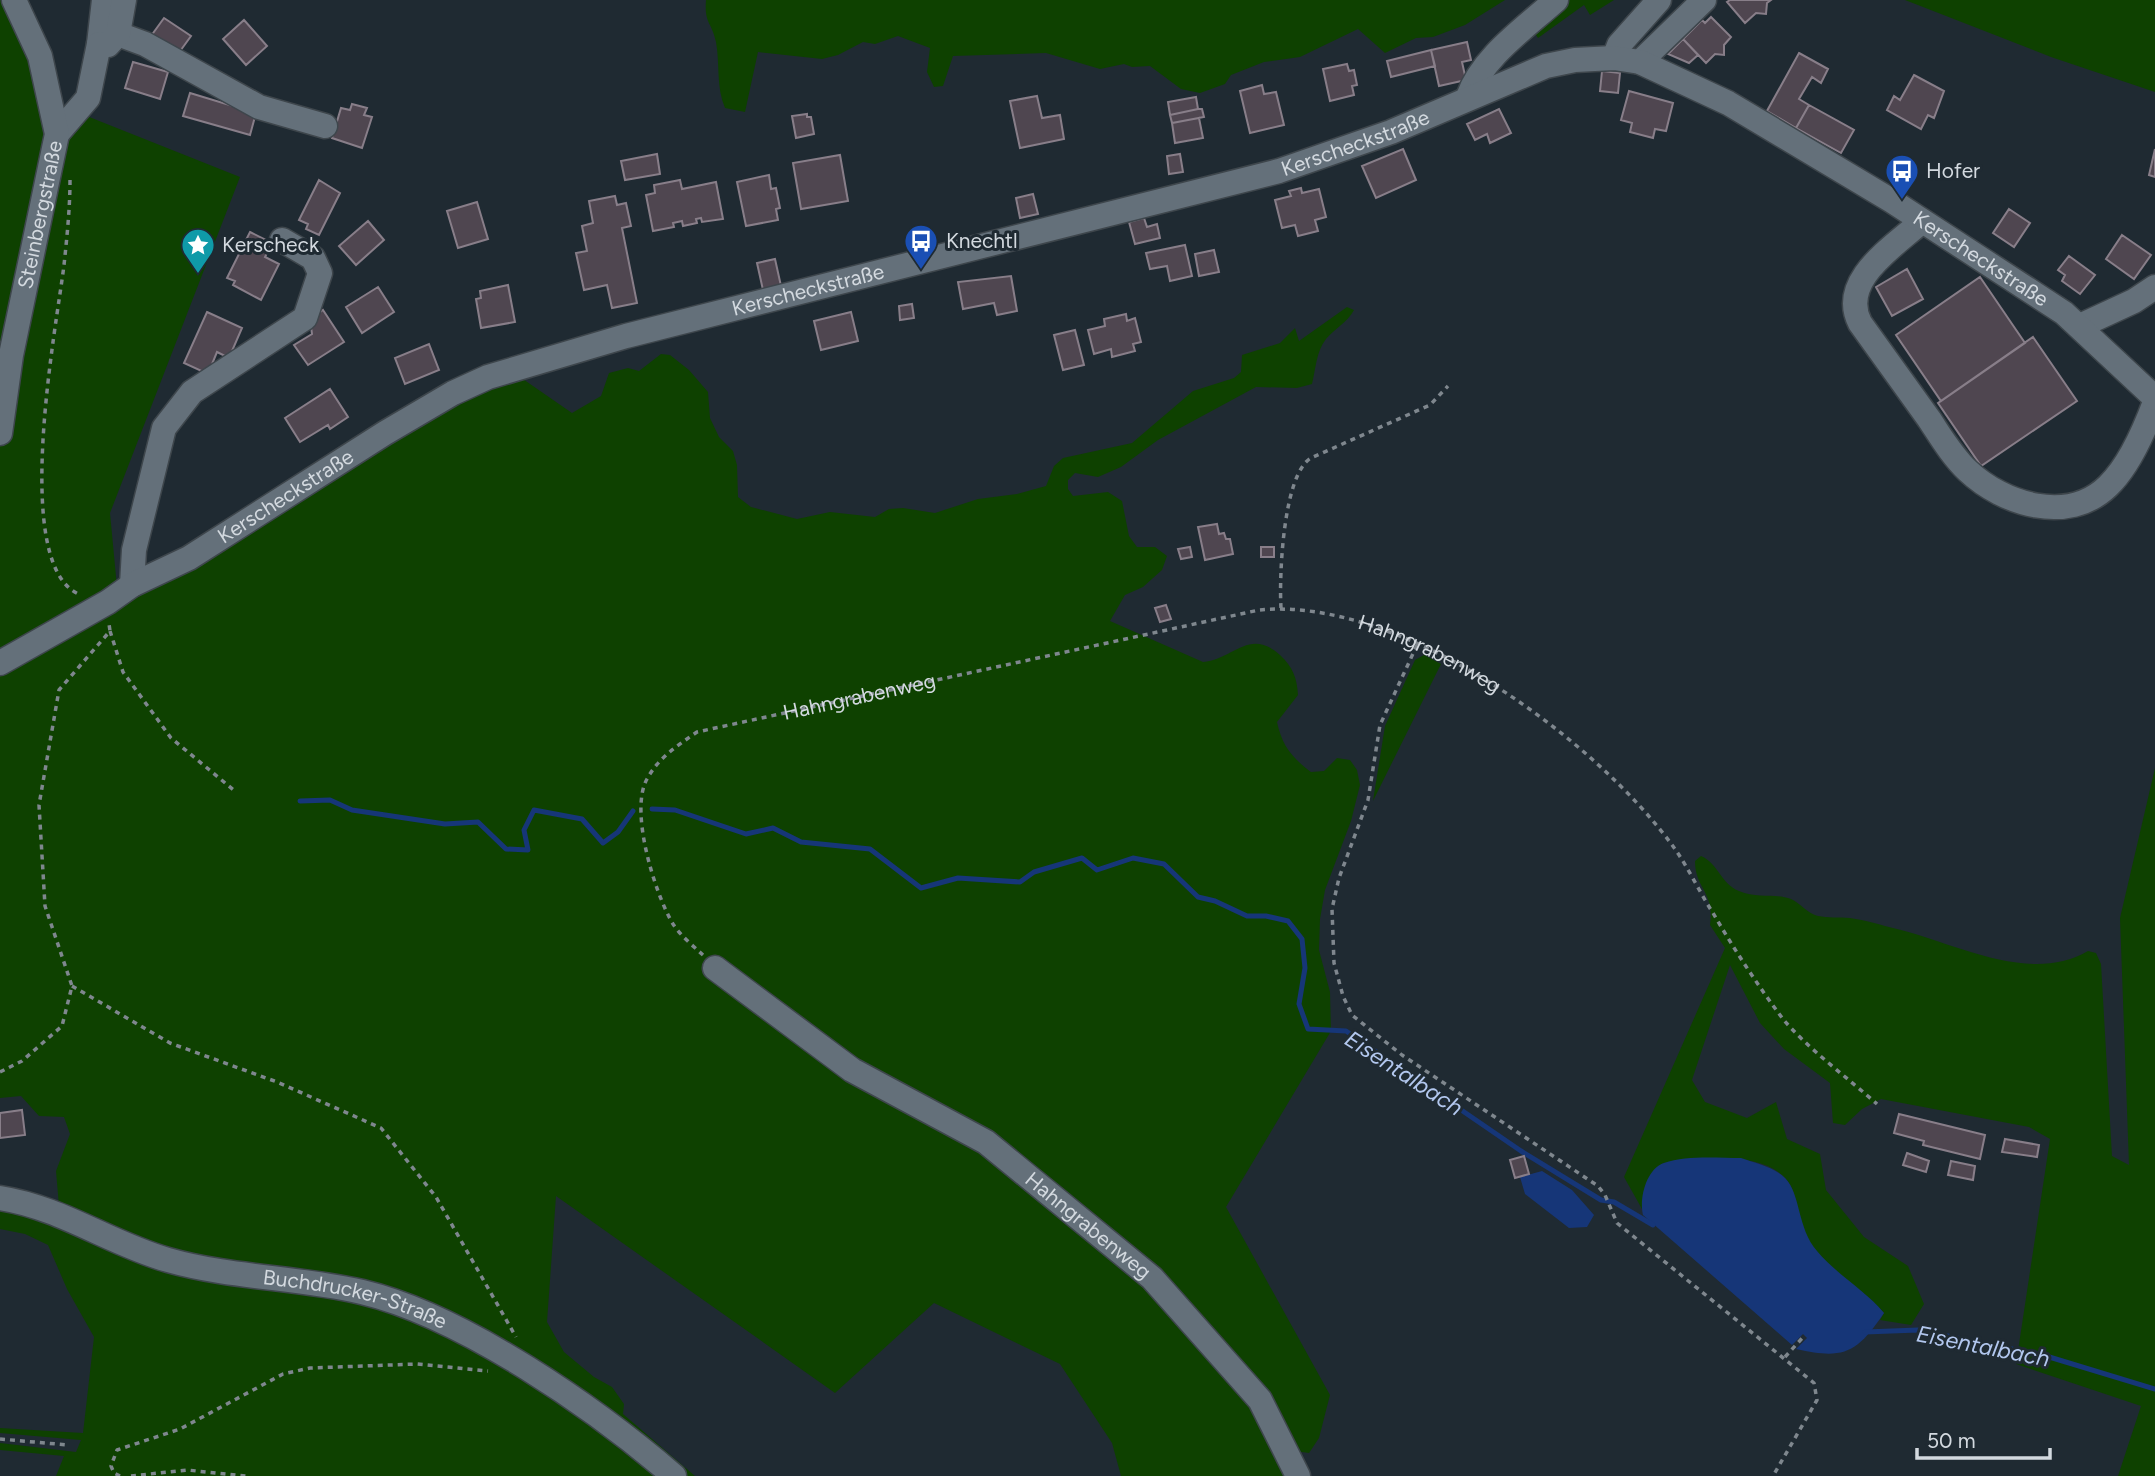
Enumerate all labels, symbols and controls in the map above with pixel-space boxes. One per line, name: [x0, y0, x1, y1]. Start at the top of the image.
street label: Kerscheckstraße: [1278, 104, 1433, 181]
street label: Steinbergstraße: [12, 138, 67, 291]
bus stop icon: Hofer: [1883, 152, 1921, 201]
place label: Hofer: [1926, 158, 1980, 183]
street label: Kerscheckstraße: [1909, 205, 2053, 311]
bus stop icon: Knechtl: [902, 222, 940, 271]
place icon: Kerscheck: [179, 226, 217, 275]
place label: Knechtl: [946, 228, 1018, 253]
place label: Kerscheck: [222, 232, 320, 257]
street label: Kerscheckstraße: [729, 258, 887, 321]
street label: Kerscheckstraße: [213, 444, 358, 549]
street label: Hahngrabenweg: [1355, 609, 1506, 698]
street label: Hahngrabenweg: [781, 668, 938, 725]
water label: Eisentalbach: [1340, 1024, 1468, 1122]
street label: Hahngrabenweg: [1020, 1166, 1157, 1284]
street label: Buchdrucker-Straße: [262, 1264, 451, 1334]
water label: Eisentalbach: [1914, 1319, 2052, 1373]
scale bar: [1917, 1416, 2050, 1460]
text: 50 m: [1927, 1428, 1976, 1453]

